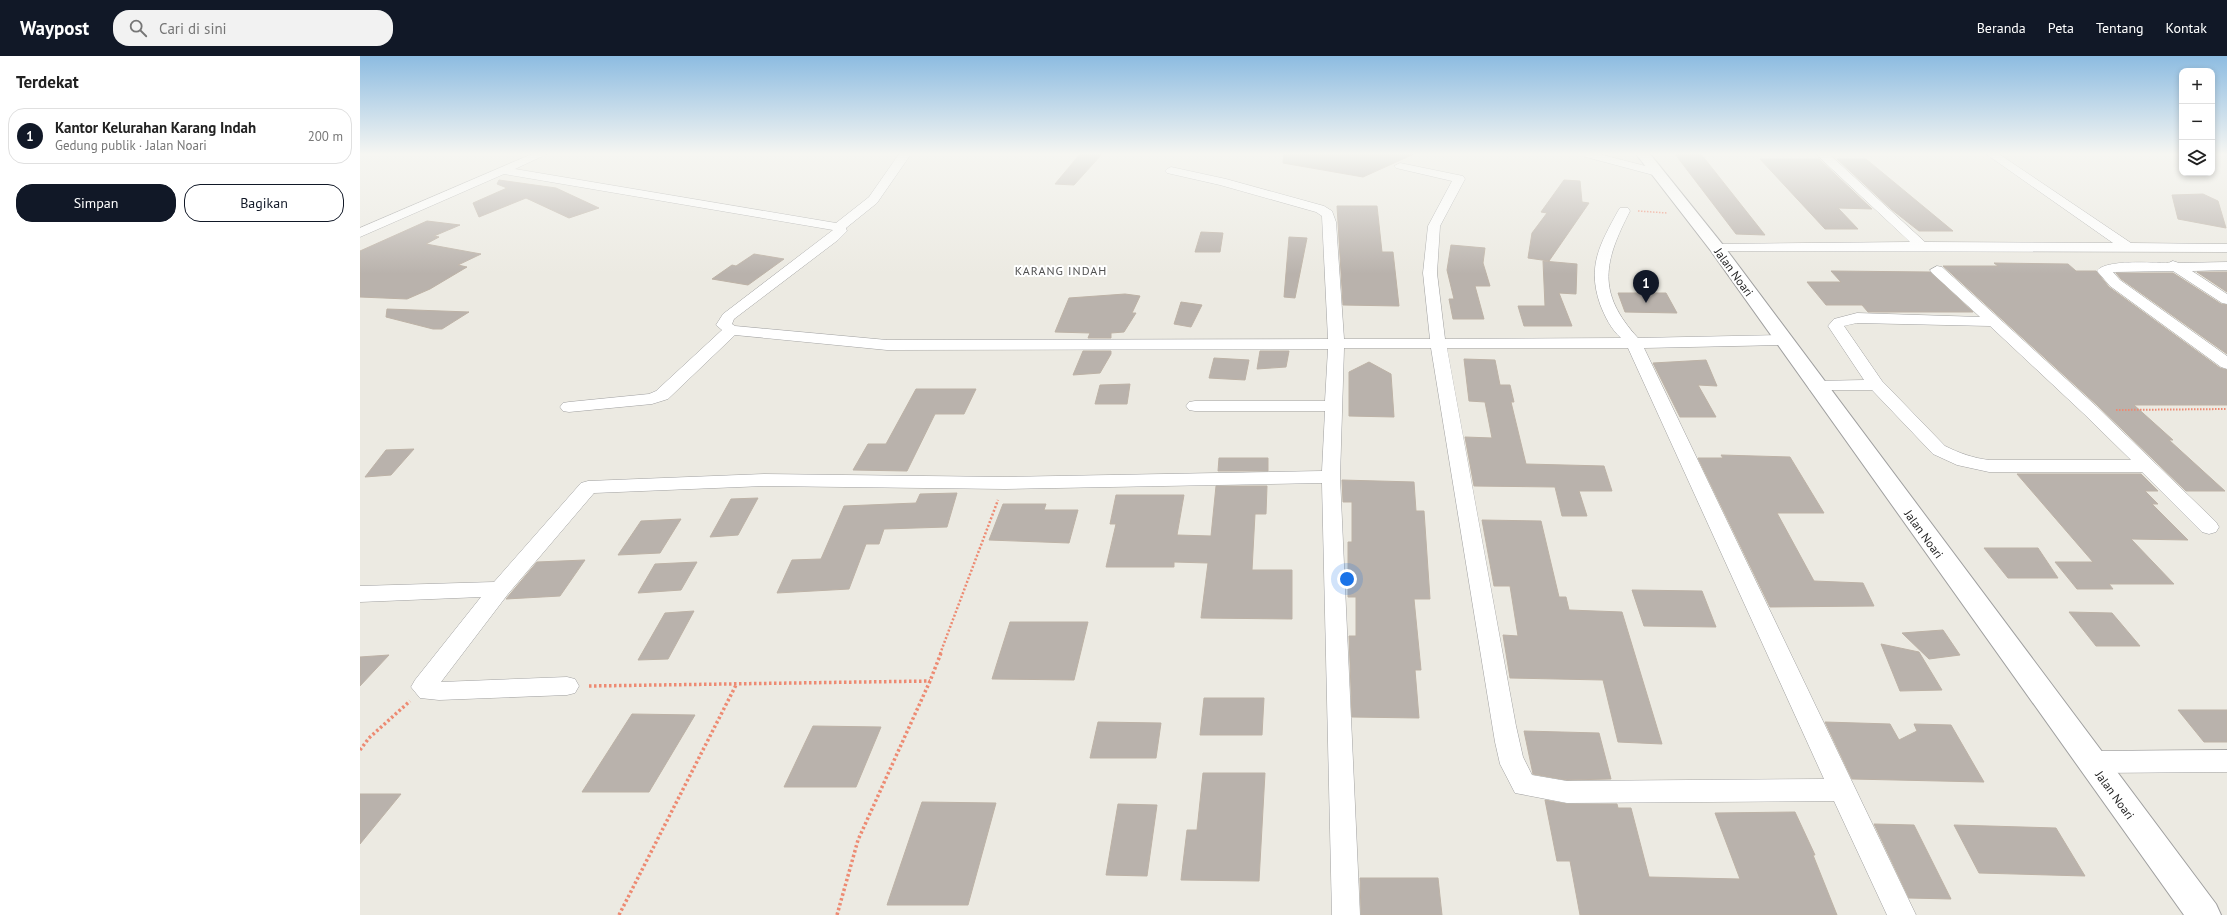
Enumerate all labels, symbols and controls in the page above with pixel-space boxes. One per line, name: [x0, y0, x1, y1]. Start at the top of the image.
search box: [113, 10, 393, 46]
text: Waypost: [20, 16, 89, 40]
icon: search: [127, 17, 149, 39]
text: Cari di sini: [159, 19, 227, 38]
text: Beranda: [1977, 19, 2026, 37]
text: Peta: [2048, 19, 2074, 37]
text: Tentang: [2096, 19, 2144, 37]
text: Kontak: [2166, 19, 2207, 37]
map controls: [2179, 68, 2215, 176]
button: +: [2179, 68, 2215, 104]
text: Terdekat: [16, 71, 79, 93]
button: −: [2179, 104, 2215, 140]
text: Kantor Kelurahan Karang Indah: [55, 118, 256, 137]
text: 1: [26, 128, 34, 145]
text: 200 m: [308, 128, 343, 145]
text: Gedung publik · Jalan Noari: [55, 137, 207, 154]
button: layers: [2179, 140, 2215, 176]
button: Simpan: [16, 184, 176, 222]
button: Bagikan: [184, 184, 344, 222]
street label: Jalan Noari: [1711, 244, 1757, 299]
district label: KARANG INDAH: [1015, 263, 1107, 278]
pin: 1: [1633, 270, 1659, 303]
street label: Jalan Noari: [1901, 506, 1947, 561]
your location: [1337, 569, 1357, 589]
street label: Jalan Noari: [2092, 767, 2138, 822]

